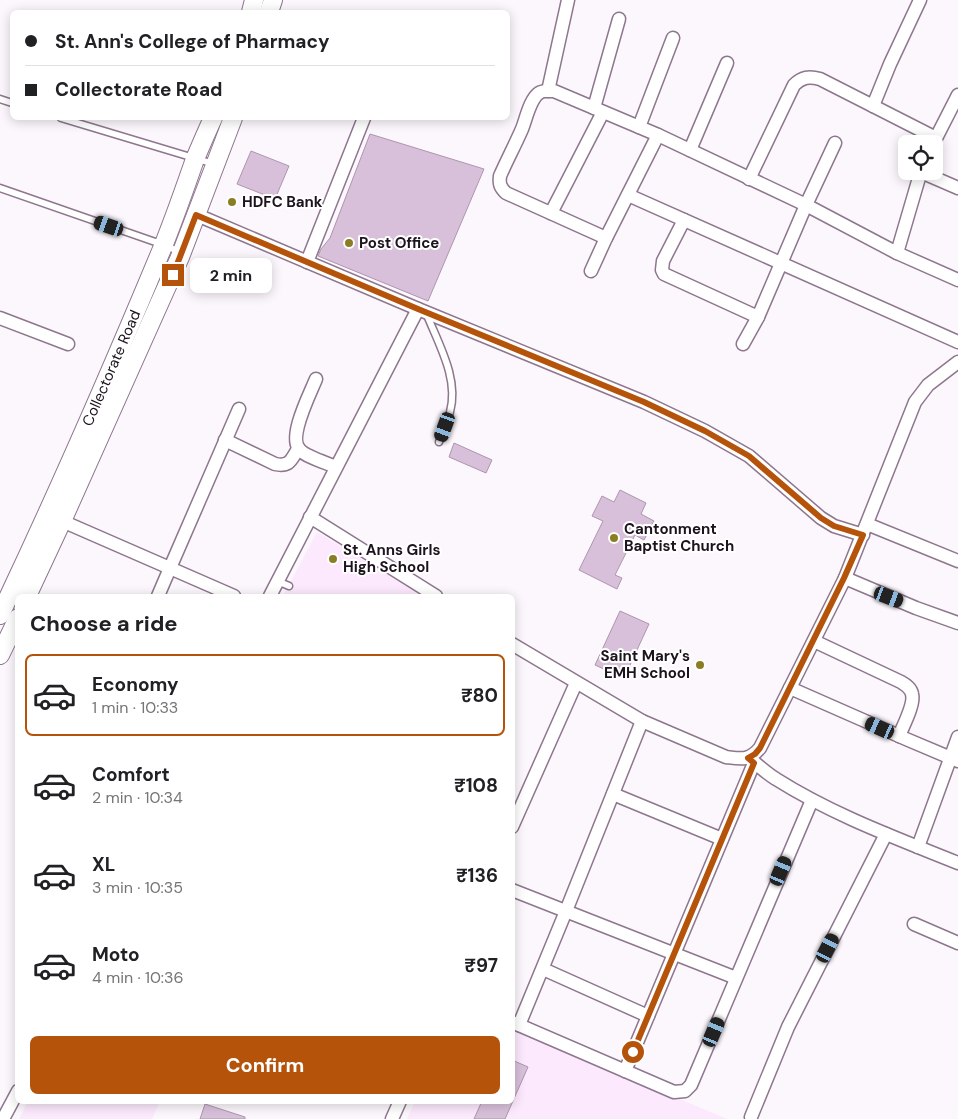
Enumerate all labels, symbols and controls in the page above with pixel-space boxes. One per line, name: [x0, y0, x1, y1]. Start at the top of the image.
text: St. Ann's College of Pharmacy: [55, 29, 329, 54]
text: Collectorate Road: [55, 77, 222, 102]
map controls: [898, 135, 943, 180]
button: locate: [898, 135, 943, 180]
place label: HDFC Bank: [242, 192, 323, 212]
marker: HDFC Bank: [226, 196, 238, 208]
car: [92, 214, 125, 238]
place label: Post Office: [359, 233, 439, 253]
marker: Post Office: [343, 237, 355, 249]
callout: 2 min: [190, 258, 273, 292]
route end: [162, 264, 184, 286]
text: 2 min: [210, 265, 252, 286]
street label: Collectorate Road: [78, 307, 145, 429]
car: [432, 410, 457, 444]
place label: Cantonment Baptist Church: [624, 519, 734, 556]
marker: Cantonment Baptist Church: [608, 532, 620, 544]
place label: St. Anns Girls High School: [343, 540, 440, 577]
marker: St. Anns Girls High School: [327, 553, 339, 565]
car: [872, 585, 905, 609]
text: Choose a ride: [30, 609, 178, 638]
place label: Saint Mary's EMH School: [601, 646, 690, 683]
marker: Saint Mary's EMH School: [694, 659, 706, 671]
text: Economy: [92, 672, 179, 697]
icon: car: [32, 673, 77, 718]
text: ₹80: [461, 683, 498, 708]
text: 1 min · 10:33: [92, 697, 178, 718]
car: [863, 715, 896, 741]
text: Comfort: [92, 762, 170, 787]
icon: car: [32, 763, 77, 808]
text: ₹108: [454, 773, 498, 798]
text: 2 min · 10:34: [92, 787, 183, 808]
text: XL: [92, 852, 115, 877]
icon: car: [32, 853, 77, 898]
car: [768, 854, 793, 888]
text: ₹136: [456, 863, 498, 888]
text: 3 min · 10:35: [92, 877, 183, 898]
car: [814, 931, 841, 965]
text: Moto: [92, 942, 140, 967]
icon: car: [32, 943, 77, 988]
text: ₹97: [464, 953, 498, 978]
text: 4 min · 10:36: [92, 967, 184, 988]
car: [701, 1015, 726, 1049]
button: Confirm: [30, 1036, 500, 1094]
route start: [622, 1041, 644, 1063]

